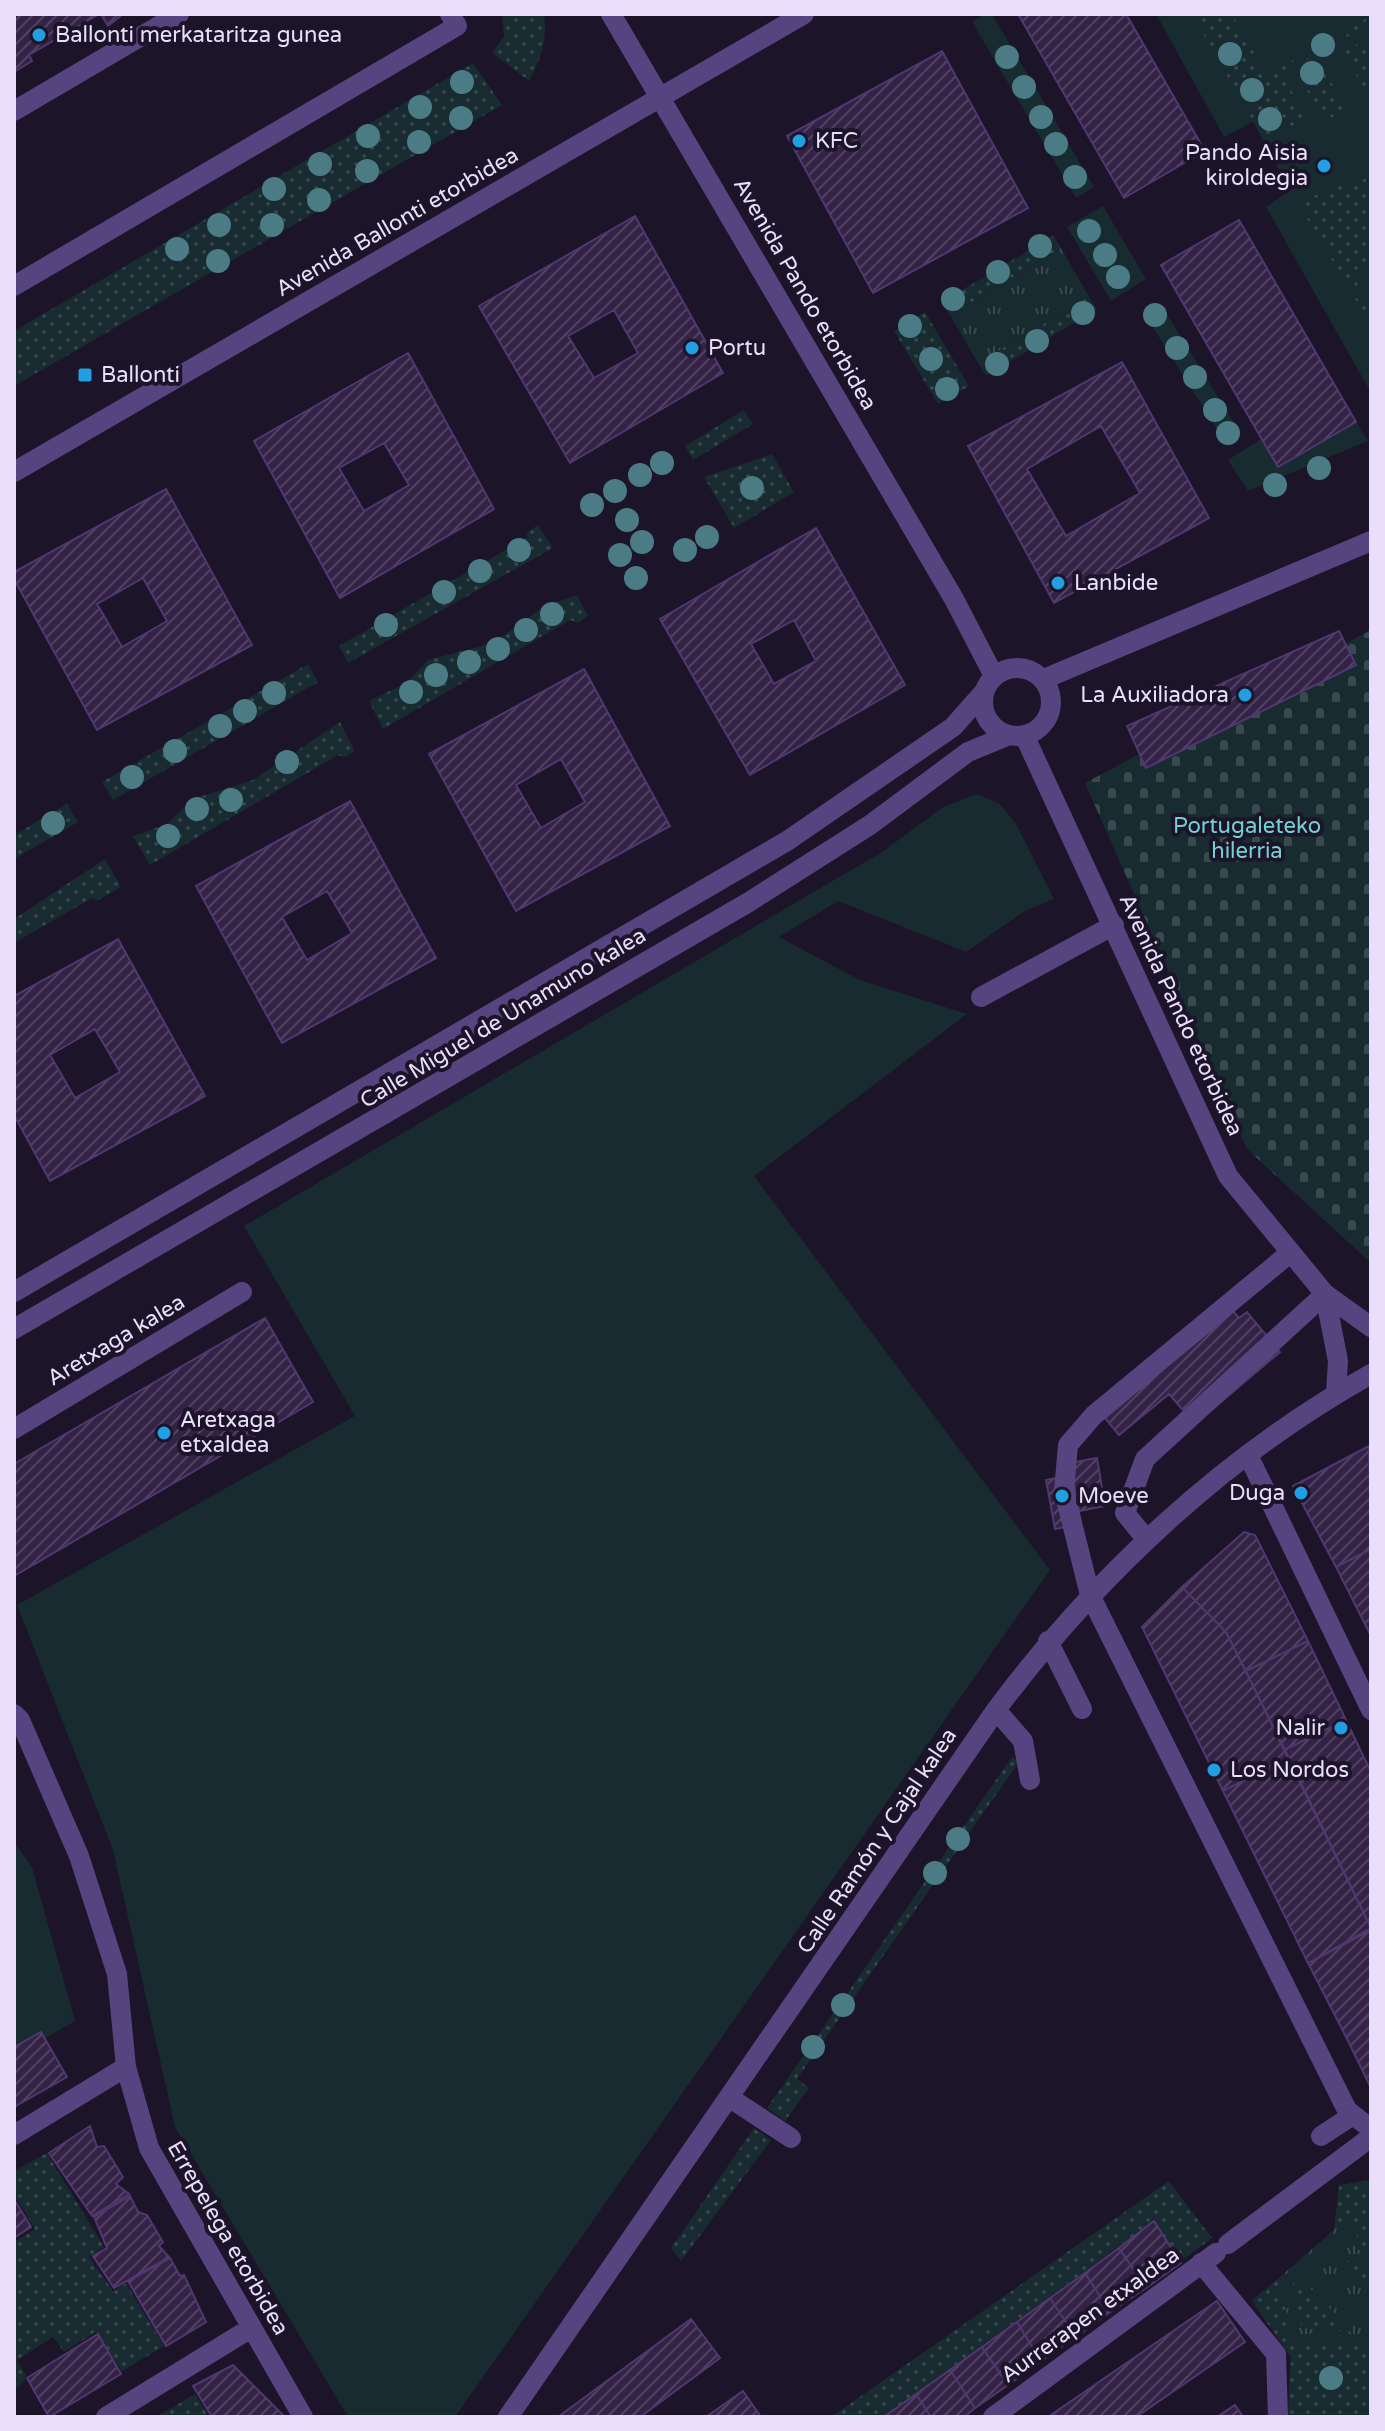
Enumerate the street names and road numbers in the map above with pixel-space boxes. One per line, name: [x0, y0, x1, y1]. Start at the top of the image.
street label: Avenida Ballonti etorbidea: [271, 142, 523, 302]
street label: Avenida Pando etorbidea: [728, 173, 882, 415]
street label: Avenida Pando etorbidea: [1113, 890, 1249, 1140]
street label: Calle Miguel de Unamuno kalea: [355, 922, 651, 1114]
street label: Aretxaga kalea: [42, 1289, 190, 1391]
street label: Calle Ramón y Cajal kalea: [792, 1723, 962, 1959]
street label: Errepelega etorbidea: [162, 2136, 294, 2340]
street label: Aurrerapen etxaldea: [996, 2242, 1184, 2388]

